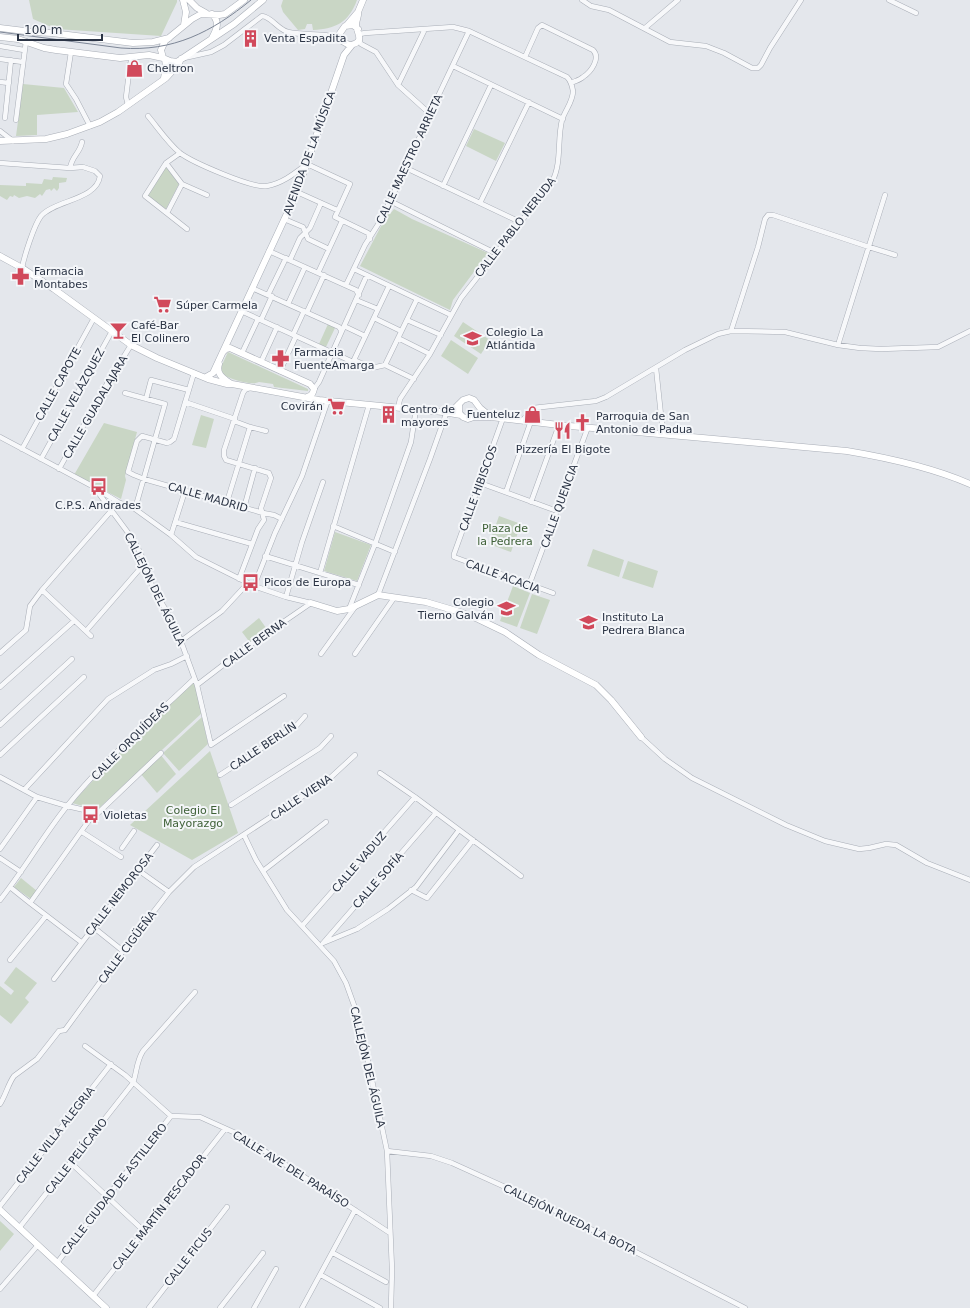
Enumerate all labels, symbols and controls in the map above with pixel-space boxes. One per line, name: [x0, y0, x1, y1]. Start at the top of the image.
scale bar: [18, 16, 102, 42]
text: 100 m: [24, 23, 62, 37]
building icon: Venta Espadita: [241, 28, 261, 48]
place label: Venta Espadita: [264, 32, 346, 45]
shop icon: Cheltron: [124, 58, 144, 78]
place label: Cheltron: [147, 62, 194, 75]
street label: AVENIDA DE LA MÚSICA: [281, 89, 338, 217]
street label: CALLE MAESTRO ARRIETA: [374, 92, 445, 226]
street label: CALLE PABLO NERUDA: [472, 174, 559, 280]
place label: Farmacia Montabes: [34, 265, 88, 291]
pharmacy icon: Farmacia Montabes: [11, 267, 31, 287]
supermarket icon: Súper Carmela: [153, 295, 173, 315]
place label: Súper Carmela: [176, 299, 258, 312]
place label: Café-Bar El Colinero: [131, 319, 190, 345]
bar icon: Café-Bar El Colinero: [108, 321, 128, 341]
place label: Colegio La Atlántida: [486, 326, 543, 352]
school or university icon: Colegio La Atlántida: [463, 328, 483, 348]
street label: CALLE CAPOTE: [33, 345, 84, 423]
street label: CALLE VELÁZQUEZ: [45, 346, 108, 444]
place label: Farmacia FuenteAmarga: [294, 346, 375, 372]
pharmacy icon: Farmacia FuenteAmarga: [271, 348, 291, 368]
street label: CALLE GUADALAJARA: [61, 353, 131, 461]
supermarket icon: Covirán: [326, 396, 346, 416]
place label: Covirán: [281, 400, 323, 413]
place label: Centro de mayores: [401, 403, 455, 429]
shop icon: Fuenteluz: [523, 404, 543, 424]
building icon: Centro de mayores: [378, 405, 398, 425]
place label: Fuenteluz: [467, 408, 520, 421]
place label: Parroquia de San Antonio de Padua: [596, 410, 693, 436]
church icon: Parroquia de San Antonio de Padua: [573, 412, 593, 432]
restaurant icon: Pizzería El Bigote: [553, 421, 573, 441]
street label: CALLE HIBISCOS: [457, 443, 500, 533]
place label: Pizzería El Bigote: [516, 443, 610, 456]
street label: CALLE QUENCIA: [538, 462, 581, 550]
bus stop icon: C.P.S. Andrades: [88, 477, 108, 497]
street label: CALLE MADRID: [166, 480, 249, 515]
place label: C.P.S. Andrades: [55, 499, 141, 512]
park label: Plaza de la Pedrera: [477, 522, 533, 548]
street label: CALLEJÓN DEL ÁGUILA: [121, 531, 188, 648]
street label: CALLE ACACIA: [464, 557, 542, 596]
bus stop icon: Picos de Europa: [241, 572, 261, 592]
place label: Picos de Europa: [264, 576, 351, 589]
place label: Colegio Tierno Galván: [417, 596, 494, 622]
school or university icon: Colegio Tierno Galván: [497, 598, 517, 618]
place label: Instituto La Pedrera Blanca: [602, 611, 685, 637]
school or university icon: Instituto La Pedrera Blanca: [579, 613, 599, 633]
street label: CALLE BERNA: [220, 616, 289, 671]
street label: CALLE ORQUÍDEAS: [89, 700, 172, 783]
street label: CALLE BERLÍN: [227, 719, 299, 774]
street label: CALLE VIENA: [268, 772, 335, 823]
park label: Colegio El Mayorazgo: [163, 804, 223, 830]
bus stop icon: Violetas: [80, 805, 100, 825]
place label: Violetas: [103, 809, 147, 822]
street label: CALLE VADUZ: [330, 829, 390, 895]
street label: CALLE SOFÍA: [350, 849, 407, 911]
street label: CALLE NEMOROSA: [83, 850, 156, 939]
street label: CALLE CIGÜEÑA: [96, 908, 159, 986]
street label: CALLEJÓN DEL ÁGUILA: [347, 1005, 388, 1130]
street label: CALLE VILLA ALEGRIA: [13, 1084, 98, 1186]
street label: CALLE PELÍCANO: [43, 1115, 110, 1197]
street label: CALLE CIUDAD DE ASTILLERO: [59, 1121, 170, 1258]
street label: CALLE AVE DEL PARAÍSO: [230, 1128, 352, 1211]
street label: CALLE MARTÍN PESCADOR: [110, 1151, 209, 1273]
street label: CALLEJÓN RUEDA LA BOTA: [501, 1181, 639, 1258]
street label: CALLE FICUS: [162, 1226, 215, 1289]

